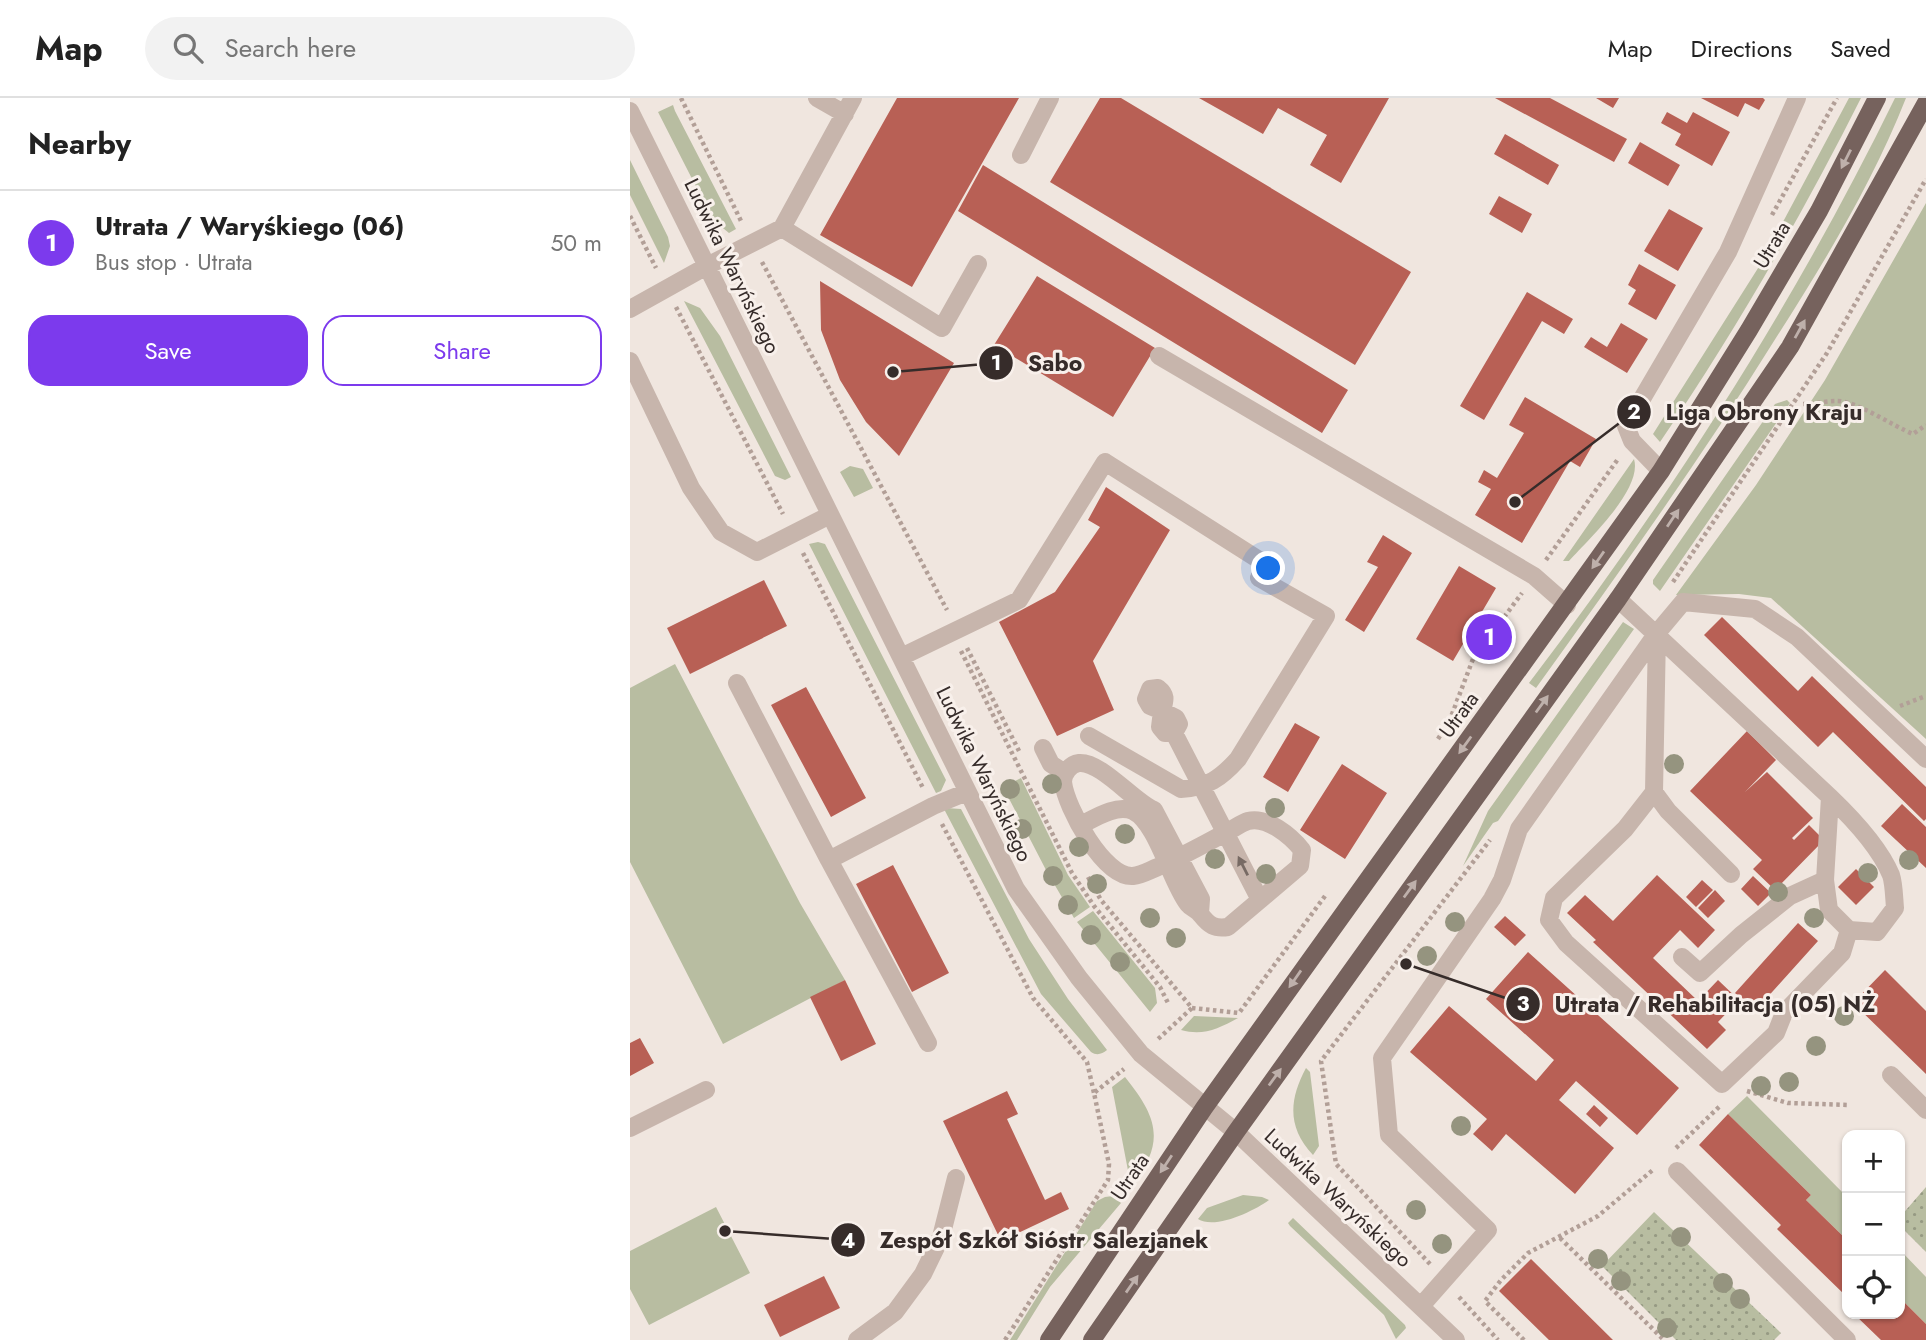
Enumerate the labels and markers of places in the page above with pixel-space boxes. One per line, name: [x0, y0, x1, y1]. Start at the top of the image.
callout: Sabo: [979, 341, 1096, 385]
callout: Liga Obrony Kraju: [1617, 390, 1877, 434]
pin: 1: [1466, 611, 1512, 663]
callout: Utrata / Rehabilitacja (05) NŻ: [1505, 982, 1890, 1026]
callout: Zespół Szkół Sióstr Salezjanek: [831, 1218, 1222, 1262]

